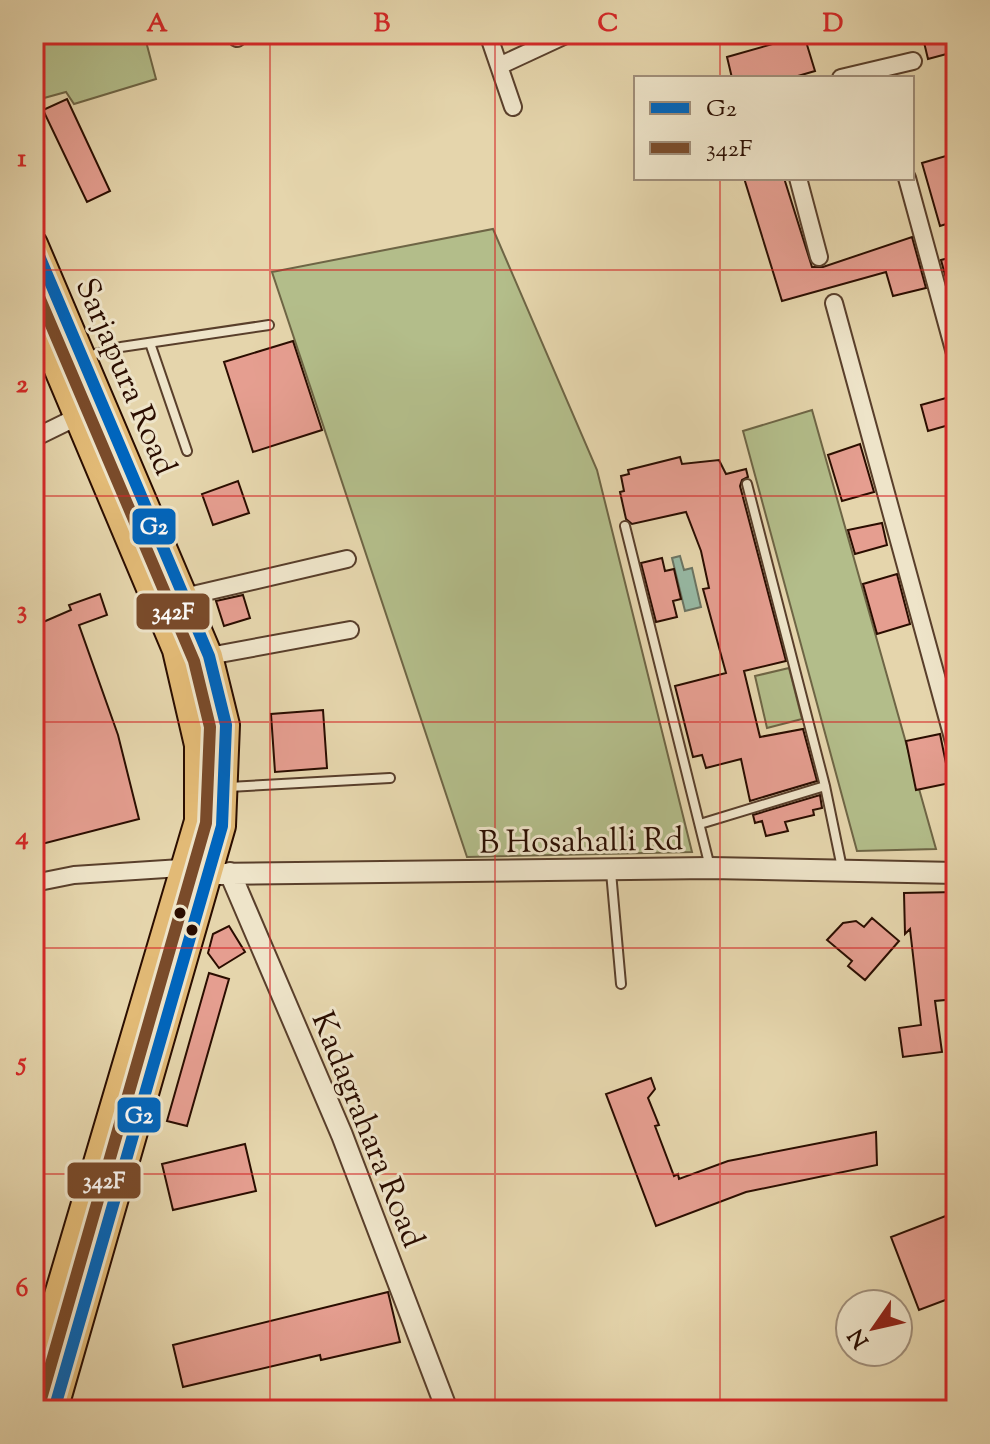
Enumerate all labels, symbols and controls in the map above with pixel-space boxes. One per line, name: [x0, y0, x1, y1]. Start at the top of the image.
text: A: [146, 6, 168, 43]
text: B: [374, 6, 391, 43]
text: C: [598, 6, 618, 43]
text: D: [823, 6, 843, 43]
legend: [634, 76, 914, 180]
text: G2: [706, 93, 737, 127]
text: 342F: [706, 133, 752, 167]
text: 1: [18, 141, 27, 178]
street label: Sarjapura Road: [62, 271, 187, 483]
text: 2: [16, 367, 29, 404]
line badge: G2: [131, 507, 177, 546]
text: G2: [140, 513, 169, 545]
line badge: 342F: [135, 592, 211, 631]
text: 3: [17, 593, 27, 630]
text: 342F: [152, 598, 195, 630]
street label: B Hosahalli Rd: [478, 818, 684, 868]
text: 4: [14, 819, 29, 856]
unlabelled marker: [172, 905, 188, 921]
unlabelled marker: [184, 922, 200, 938]
street label: Kadagrahara Road: [298, 1005, 435, 1255]
text: 5: [16, 1045, 27, 1082]
line badge: G2: [116, 1096, 162, 1134]
text: G2: [125, 1102, 154, 1134]
line badge: 342F: [66, 1161, 142, 1200]
text: 342F: [83, 1167, 126, 1199]
text: 6: [16, 1271, 29, 1308]
north arrow: [834, 1288, 914, 1368]
text: N: [841, 1321, 878, 1354]

